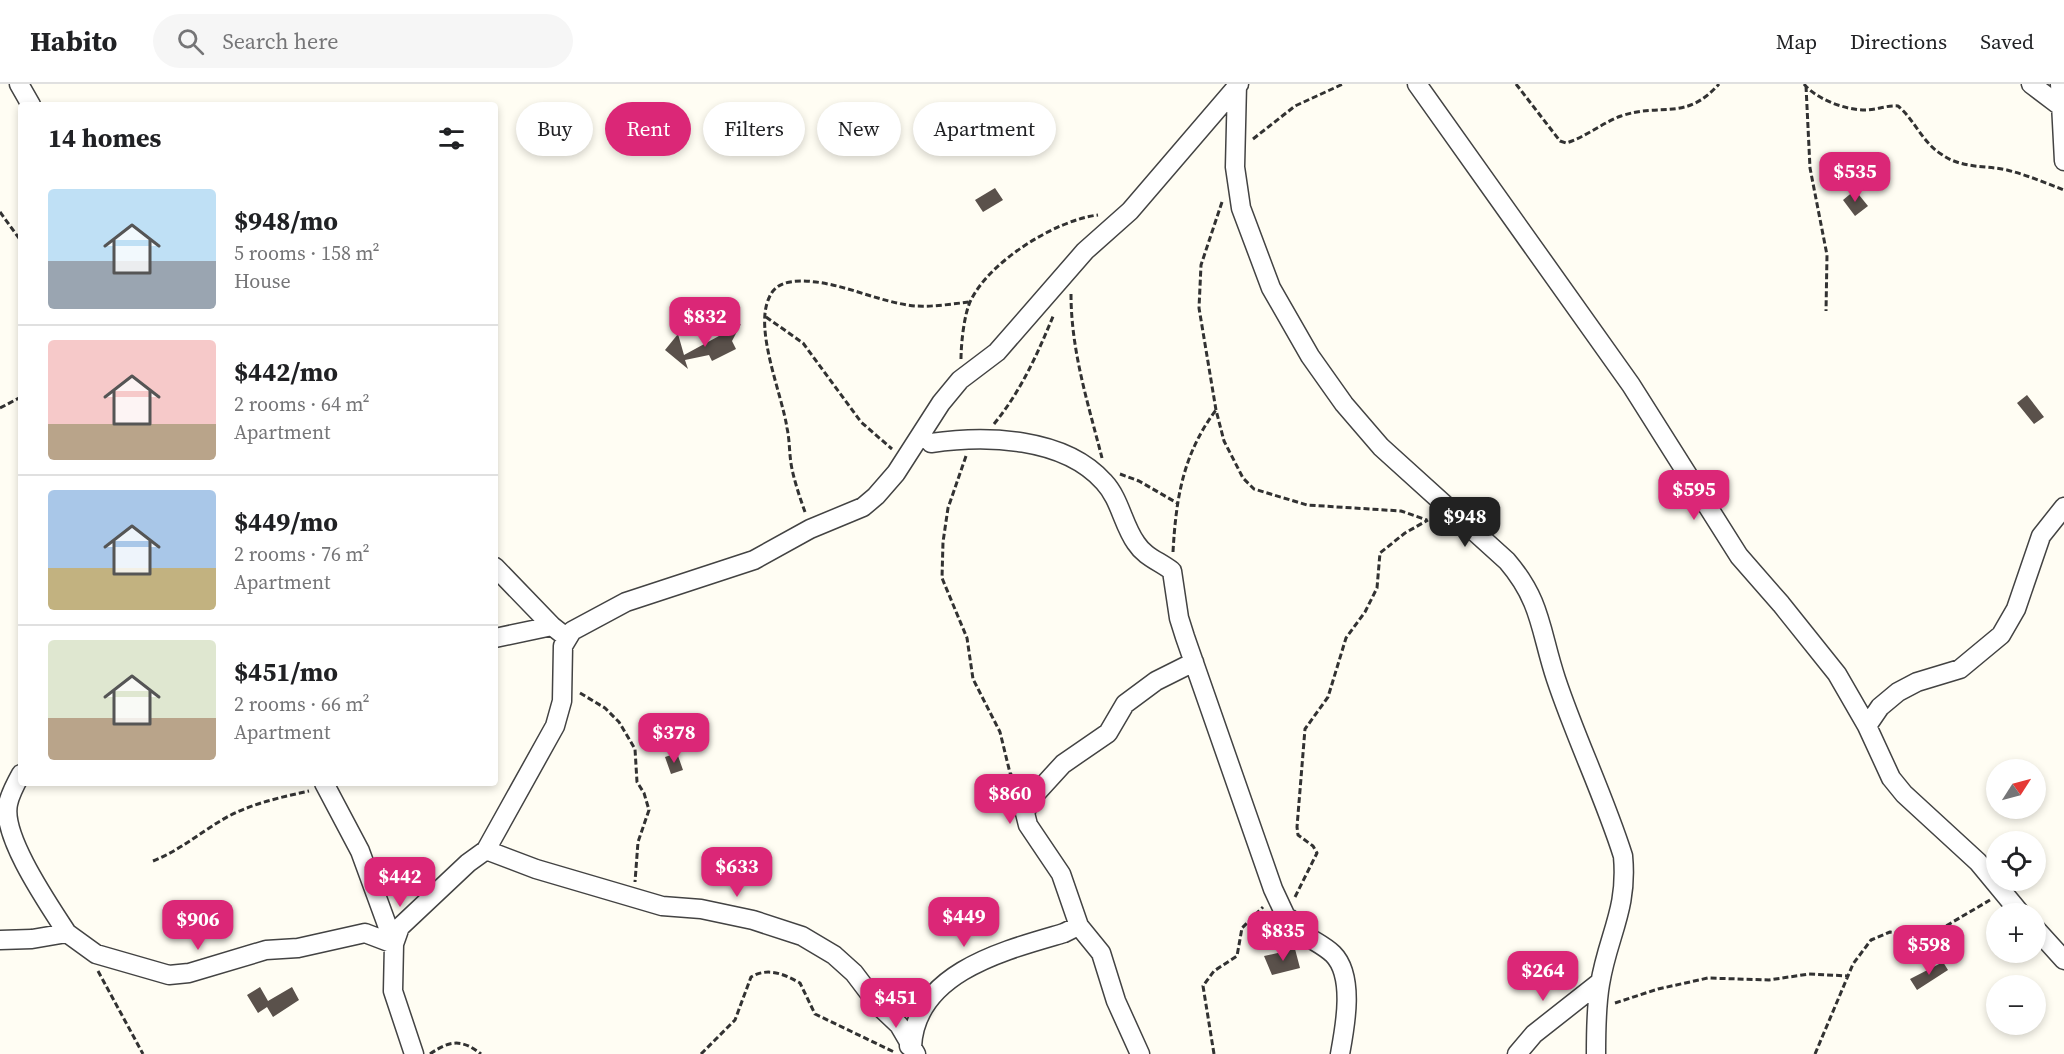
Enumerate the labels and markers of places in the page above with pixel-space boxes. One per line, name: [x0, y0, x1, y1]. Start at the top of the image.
pin: $535: [1819, 152, 1891, 203]
pin: $832: [669, 297, 741, 348]
pin: $595: [1658, 470, 1730, 521]
pin: $948: [1429, 497, 1501, 548]
pin: $378: [638, 713, 710, 764]
pin: $860: [974, 774, 1046, 825]
pin: $633: [701, 847, 773, 898]
pin: $442: [364, 857, 436, 908]
pin: $449: [928, 897, 1000, 948]
pin: $906: [162, 900, 234, 951]
pin: $835: [1247, 911, 1319, 962]
pin: $598: [1893, 925, 1965, 976]
pin: $264: [1507, 951, 1579, 1002]
pin: $451: [860, 978, 932, 1029]

